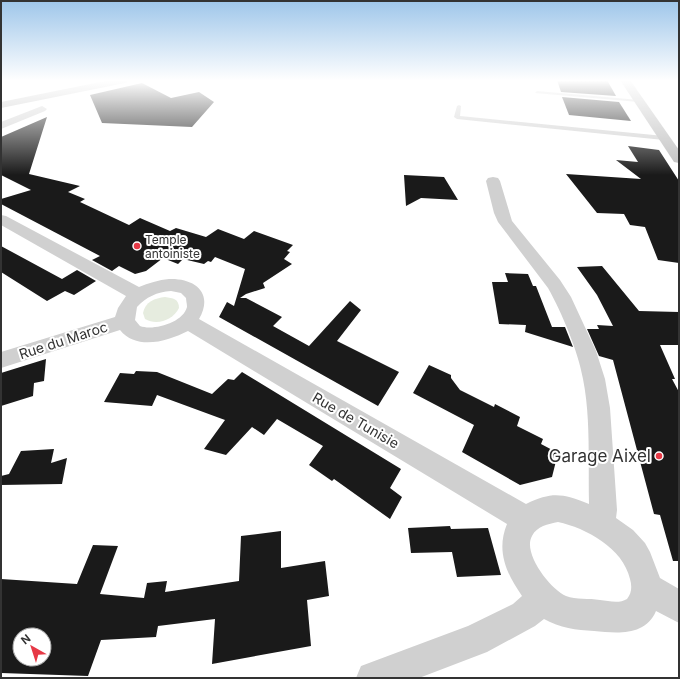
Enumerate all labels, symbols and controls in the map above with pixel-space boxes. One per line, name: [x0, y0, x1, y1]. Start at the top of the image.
place label: Temple antoiniste: [145, 232, 200, 261]
marker: Temple antoiniste: [132, 241, 142, 251]
street label: Rue du Maroc: [17, 318, 109, 362]
street label: Rue de Tunisie: [310, 388, 402, 452]
place label: Garage Aixel: [549, 446, 651, 466]
marker: Garage Aixel: [654, 451, 664, 461]
north arrow: [12, 627, 52, 667]
text: N: [18, 631, 33, 647]

